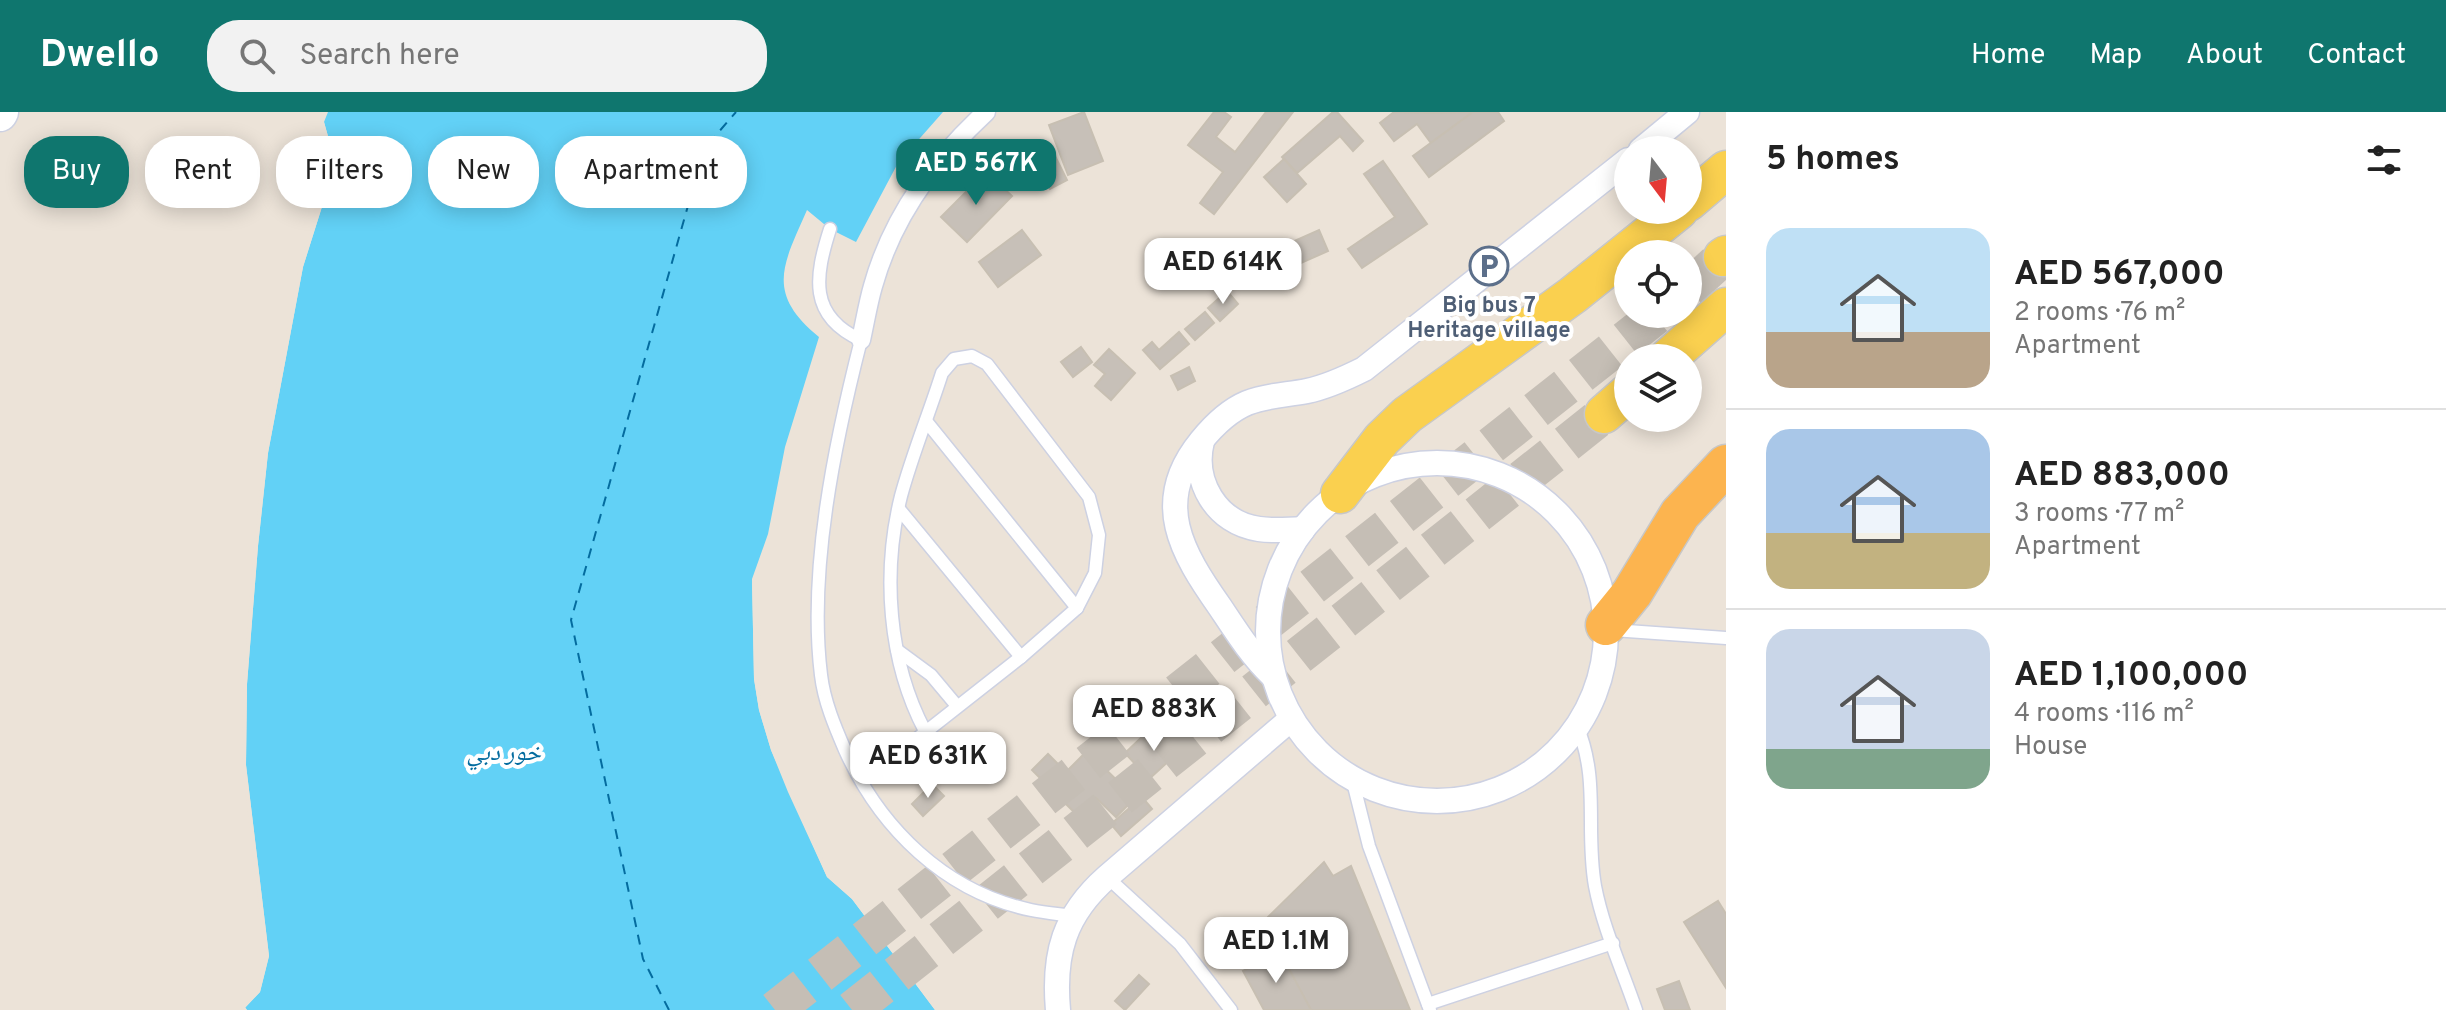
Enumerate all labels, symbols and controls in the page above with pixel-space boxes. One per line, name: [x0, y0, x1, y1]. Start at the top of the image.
search box: [207, 20, 767, 92]
text: Dwello: [40, 32, 159, 81]
icon: search: [235, 34, 279, 78]
text: Search here: [299, 38, 460, 75]
text: Home: [1971, 38, 2045, 74]
text: Map: [2089, 38, 2142, 74]
text: About: [2186, 38, 2263, 74]
text: Contact: [2307, 38, 2406, 74]
chip: Buy: [24, 136, 129, 208]
chip: Rent: [145, 136, 260, 208]
chip: Filters: [276, 136, 412, 208]
chip: New: [428, 136, 539, 208]
chip: Apartment: [555, 136, 747, 208]
north arrow: [1614, 136, 1702, 224]
map controls: [1614, 136, 1702, 432]
icon: filters: [2362, 138, 2406, 182]
pin: AED 567K: [893, 139, 1059, 207]
text: 5 homes: [1766, 139, 1900, 182]
text: AED 567K: [914, 148, 1038, 181]
pin: AED 614K: [1140, 238, 1306, 306]
button: locate: [1614, 240, 1702, 328]
parking icon: Big bus 7 Heritage village: [1468, 245, 1510, 287]
text: AED 614K: [1163, 247, 1284, 280]
text: AED 567,000: [2014, 254, 2225, 297]
icon: home: [1830, 260, 1926, 356]
place label: Big bus 7 Heritage village: [1407, 293, 1571, 345]
text: 2 rooms · 76 m²: [2014, 297, 2186, 330]
text: Apartment: [2014, 330, 2141, 363]
button: layers: [1614, 344, 1702, 432]
text: AED 883,000: [2014, 455, 2230, 498]
icon: home: [1830, 461, 1926, 557]
text: 3 rooms · 77 m²: [2014, 498, 2184, 531]
text: Apartment: [2014, 531, 2141, 564]
text: AED 1,100,000: [2014, 655, 2248, 698]
icon: home: [1830, 661, 1926, 757]
pin: AED 883K: [1071, 685, 1237, 753]
text: AED 883K: [1091, 694, 1217, 727]
text: 4 rooms · 116 m²: [2014, 698, 2194, 731]
text: House: [2014, 731, 2087, 764]
pin: AED 631K: [845, 732, 1011, 800]
water label: خور دبي: [467, 739, 542, 771]
text: AED 631K: [868, 741, 988, 774]
pin: AED 1.1M: [1193, 917, 1359, 985]
text: AED 1.1M: [1222, 926, 1330, 959]

